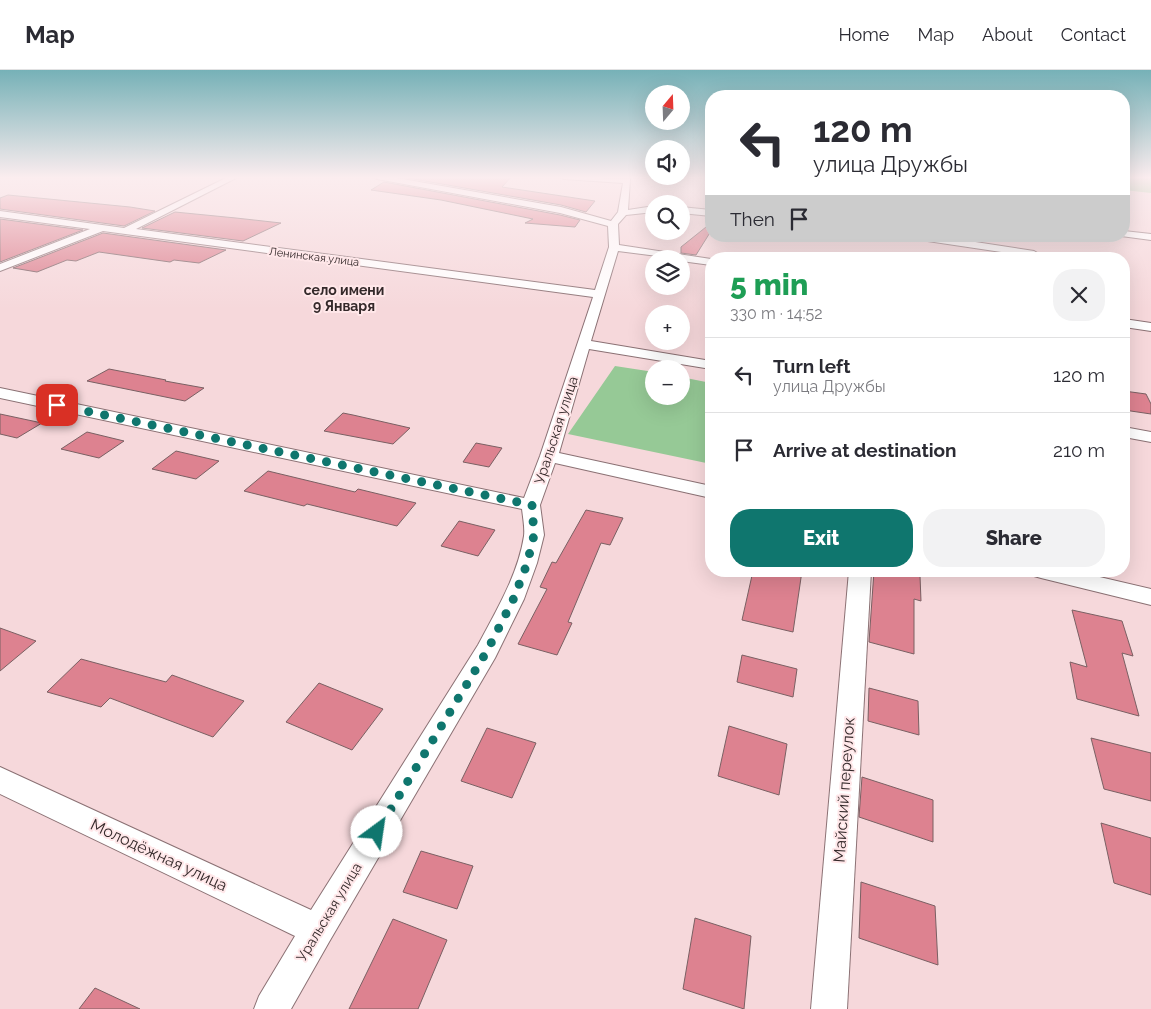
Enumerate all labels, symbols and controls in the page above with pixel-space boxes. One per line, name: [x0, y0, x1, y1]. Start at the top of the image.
text: Map: [25, 20, 75, 49]
text: Home: [838, 24, 889, 45]
text: Map: [917, 24, 954, 45]
text: About: [982, 24, 1033, 45]
text: Contact: [1061, 24, 1126, 45]
north arrow: [645, 85, 690, 130]
map controls: [645, 85, 690, 405]
text: 120 m: [813, 109, 913, 150]
icon: left: [730, 110, 795, 175]
button: sound: [645, 140, 690, 185]
text: улица Дружбы: [813, 151, 968, 177]
button: search: [645, 195, 690, 240]
icon: arrive: [785, 205, 813, 233]
text: Then: [730, 208, 775, 230]
street label: Ленинская улица: [268, 245, 360, 269]
button: layers: [645, 250, 690, 295]
text: 5 min: [730, 267, 808, 302]
button: close: [1053, 269, 1105, 321]
district label: село имени 9 Января: [304, 282, 384, 314]
text: 330 m · 14:52: [730, 304, 823, 323]
button: +: [645, 305, 690, 350]
text: Turn left: [773, 355, 850, 377]
button: −: [645, 360, 690, 405]
icon: left: [730, 361, 758, 389]
text: 120 m: [1053, 364, 1105, 386]
street label: Уральская улица: [531, 374, 581, 486]
text: улица Дружбы: [773, 377, 886, 396]
pin: [36, 384, 78, 426]
icon: arrive: [43, 391, 71, 419]
icon: arrive: [730, 436, 758, 464]
text: Arrive at destination: [773, 439, 957, 461]
text: 210 m: [1053, 439, 1105, 461]
button: Exit: [730, 509, 913, 567]
button: Share: [923, 509, 1105, 567]
street label: Майский переулок: [829, 717, 859, 863]
position arrow: [350, 805, 402, 857]
street label: Молодёжная улица: [88, 815, 230, 895]
street label: Уральская улица: [293, 860, 365, 964]

